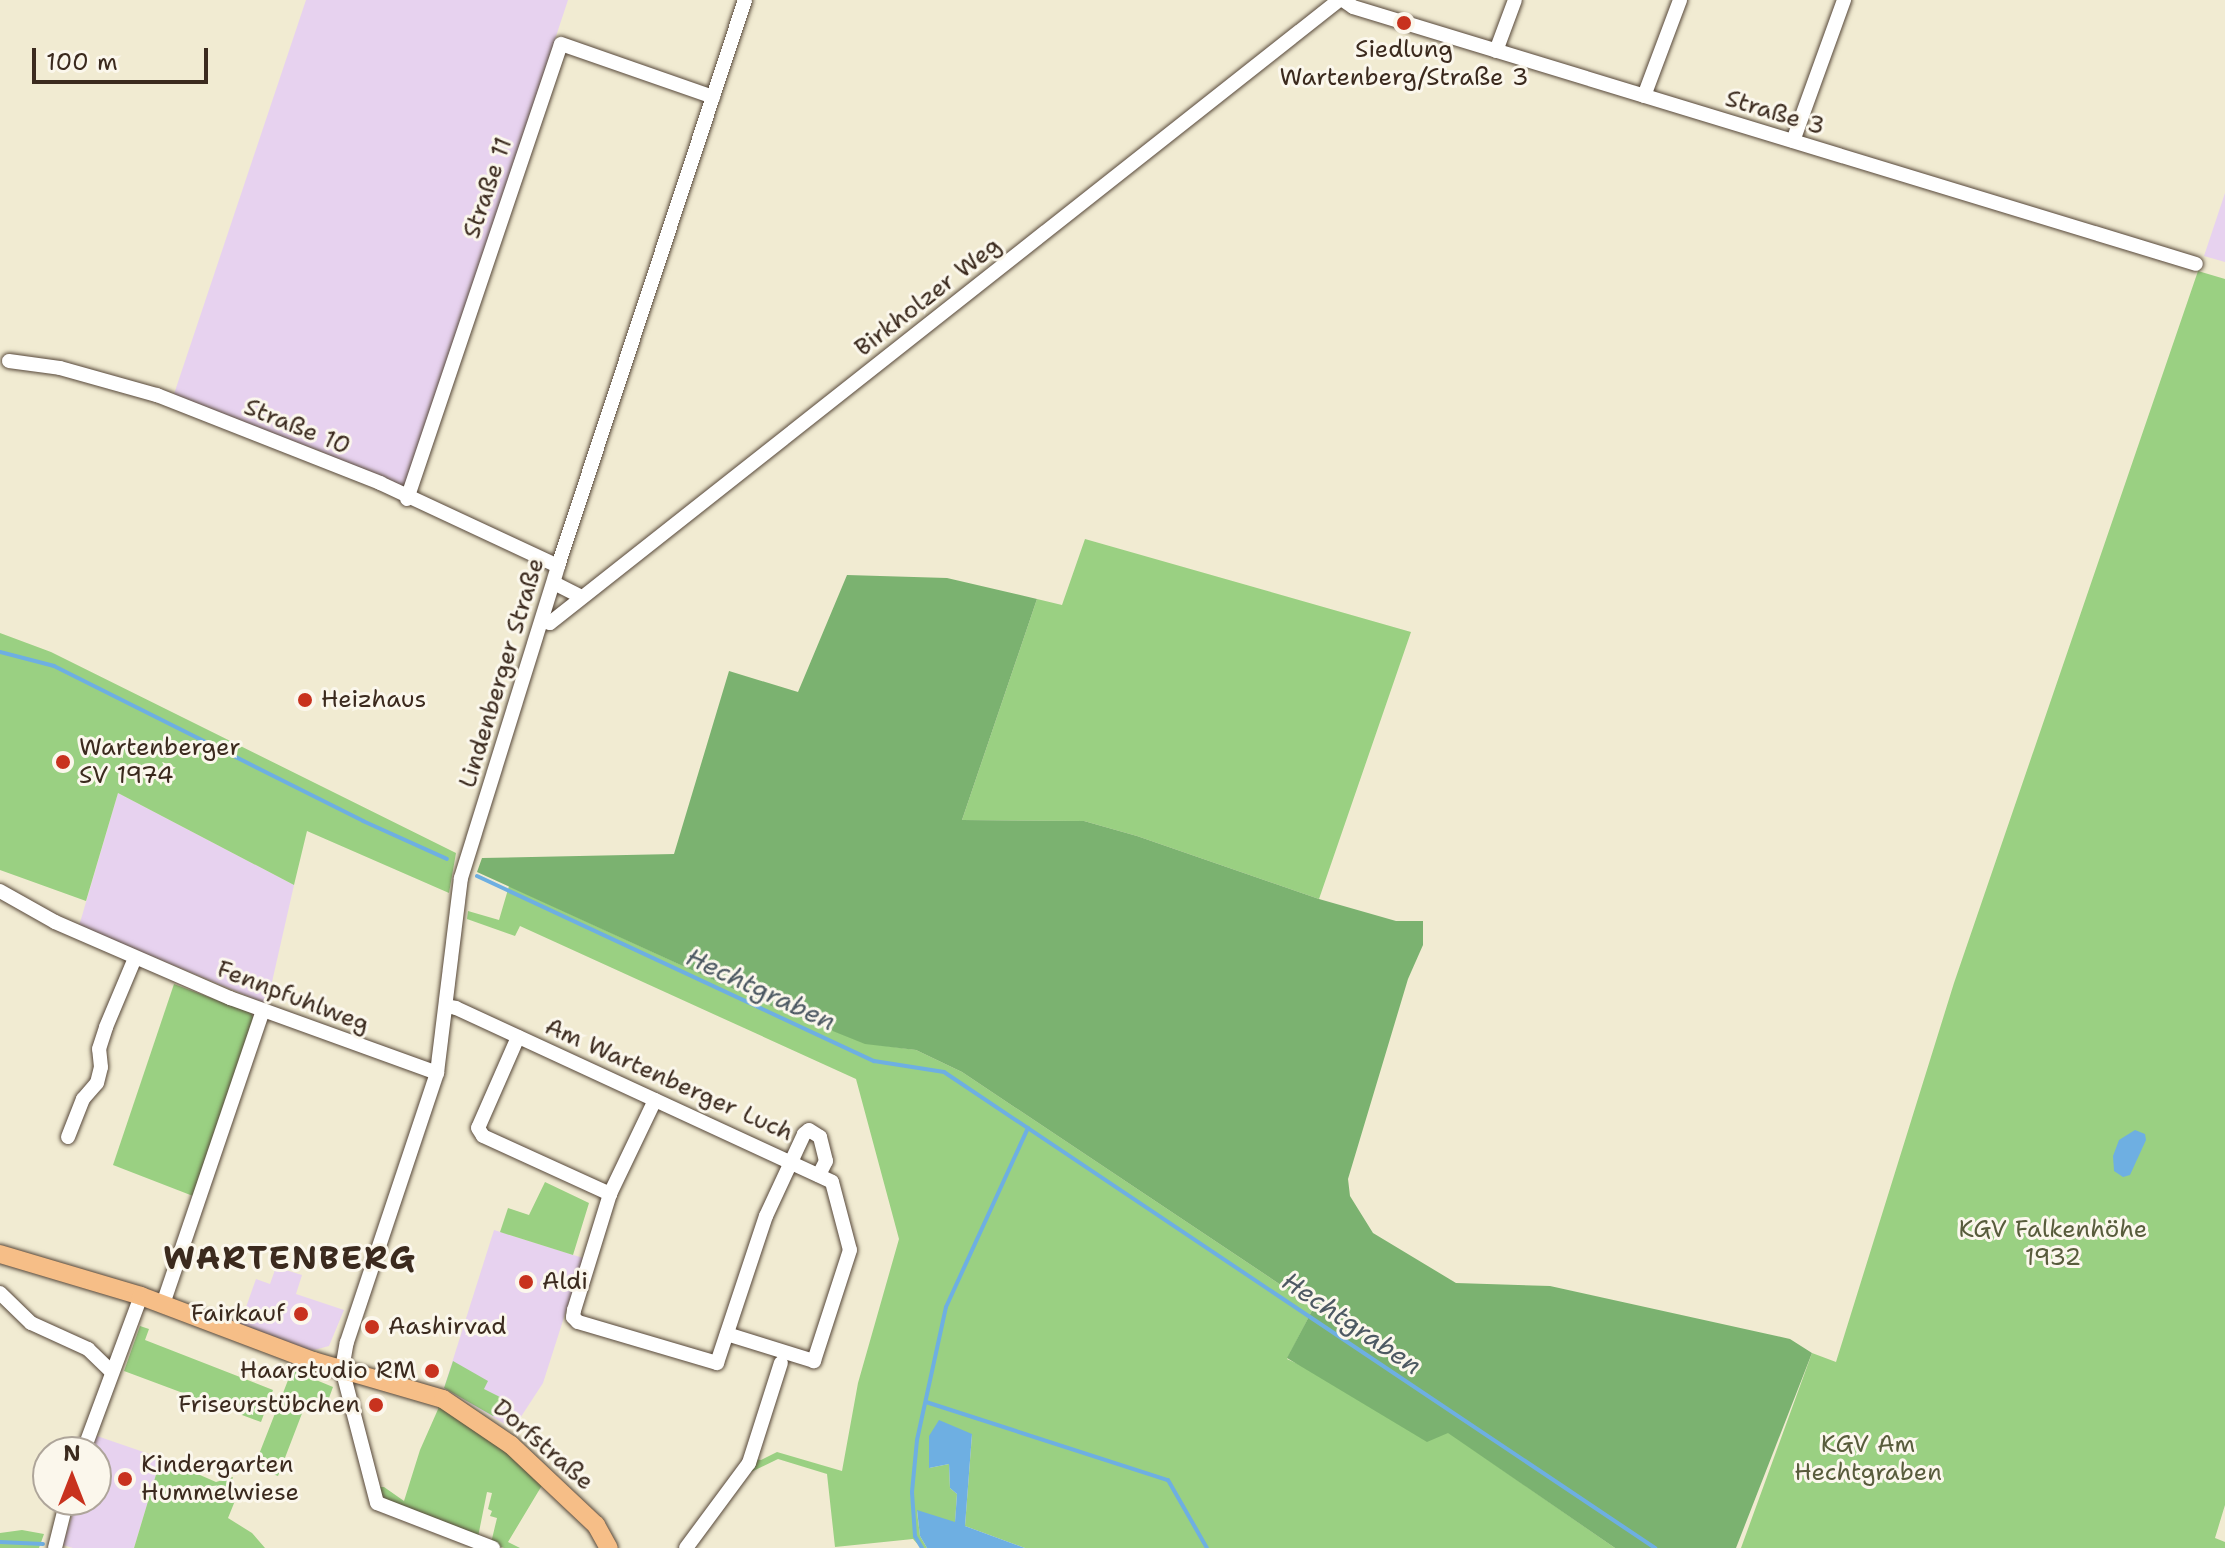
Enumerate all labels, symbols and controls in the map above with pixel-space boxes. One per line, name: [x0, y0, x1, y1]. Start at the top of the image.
marker: Siedlung Wartenberg/Straße 3: [1395, 14, 1413, 32]
scale bar: [36, 32, 212, 82]
place label: Siedlung Wartenberg/Straße 3: [1279, 36, 1529, 92]
text: 100 m: [46, 46, 118, 78]
street label: Straße 3: [1722, 84, 1828, 142]
street label: Straße 11: [457, 134, 519, 242]
street label: Birkholzer Weg: [849, 231, 1007, 363]
street label: Straße 10: [240, 393, 354, 461]
street label: Lindenberger Straße: [453, 555, 551, 791]
place label: Heizhaus: [321, 686, 426, 714]
marker: Heizhaus: [296, 691, 314, 709]
place label: Wartenberger SV 1974: [79, 734, 241, 790]
marker: Wartenberger SV 1974: [54, 753, 72, 771]
water label: Hechtgraben: [681, 941, 841, 1037]
street label: Fennpfuhlweg: [213, 955, 373, 1039]
street label: Am Wartenberger Luch: [540, 1012, 798, 1148]
park label: KGV Falkenhöhe 1932: [1959, 1216, 2147, 1272]
district label: WARTENBERG: [163, 1239, 417, 1277]
water label: Hechtgraben: [1276, 1265, 1428, 1381]
place label: Aldi: [542, 1268, 588, 1296]
marker: Aldi: [517, 1273, 535, 1291]
place label: Fairkauf: [191, 1300, 285, 1328]
marker: Fairkauf: [292, 1305, 310, 1323]
place label: Aashirvad: [388, 1313, 506, 1341]
marker: Aashirvad: [363, 1318, 381, 1336]
place label: Haarstudio RM: [240, 1357, 416, 1385]
marker: Haarstudio RM: [423, 1362, 441, 1380]
place label: Friseurstübchen: [178, 1391, 360, 1419]
street label: Dorfstraße: [487, 1393, 599, 1497]
marker: Friseurstübchen: [367, 1396, 385, 1414]
park label: KGV Am Hechtgraben: [1794, 1431, 1942, 1487]
north arrow: [32, 1436, 112, 1516]
text: N: [63, 1439, 81, 1468]
place label: Kindergarten Hummelwiese: [141, 1451, 299, 1507]
marker: Kindergarten Hummelwiese: [116, 1470, 134, 1488]

